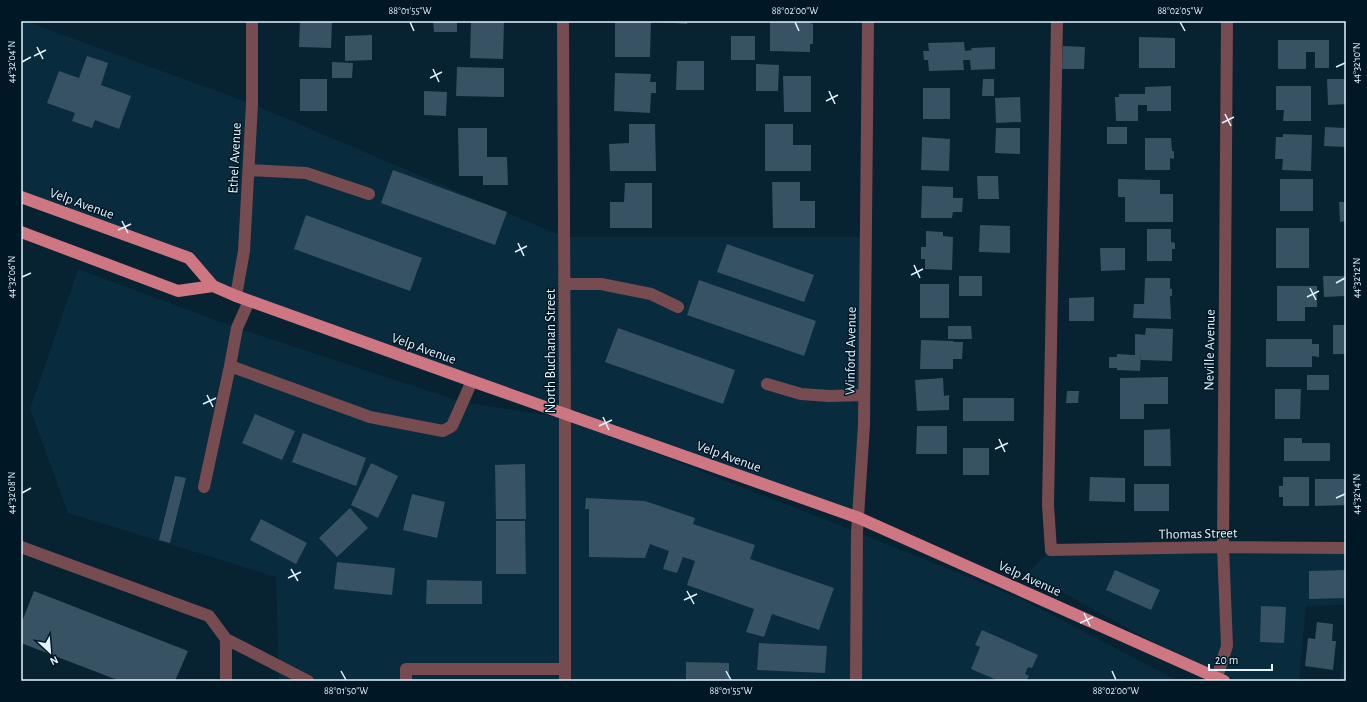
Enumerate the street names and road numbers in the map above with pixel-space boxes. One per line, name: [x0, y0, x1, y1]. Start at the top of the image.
street label: Ethel Avenue: [226, 122, 244, 194]
street label: Velp Avenue: [48, 186, 116, 222]
street label: North Buchanan Street: [544, 288, 558, 413]
street label: Winford Avenue: [843, 307, 859, 395]
street label: Neville Avenue: [1202, 309, 1218, 391]
street label: Velp Avenue: [390, 331, 458, 367]
street label: Velp Avenue: [695, 439, 763, 475]
street label: Thomas Street: [1158, 526, 1238, 542]
street label: Velp Avenue: [996, 559, 1063, 599]

